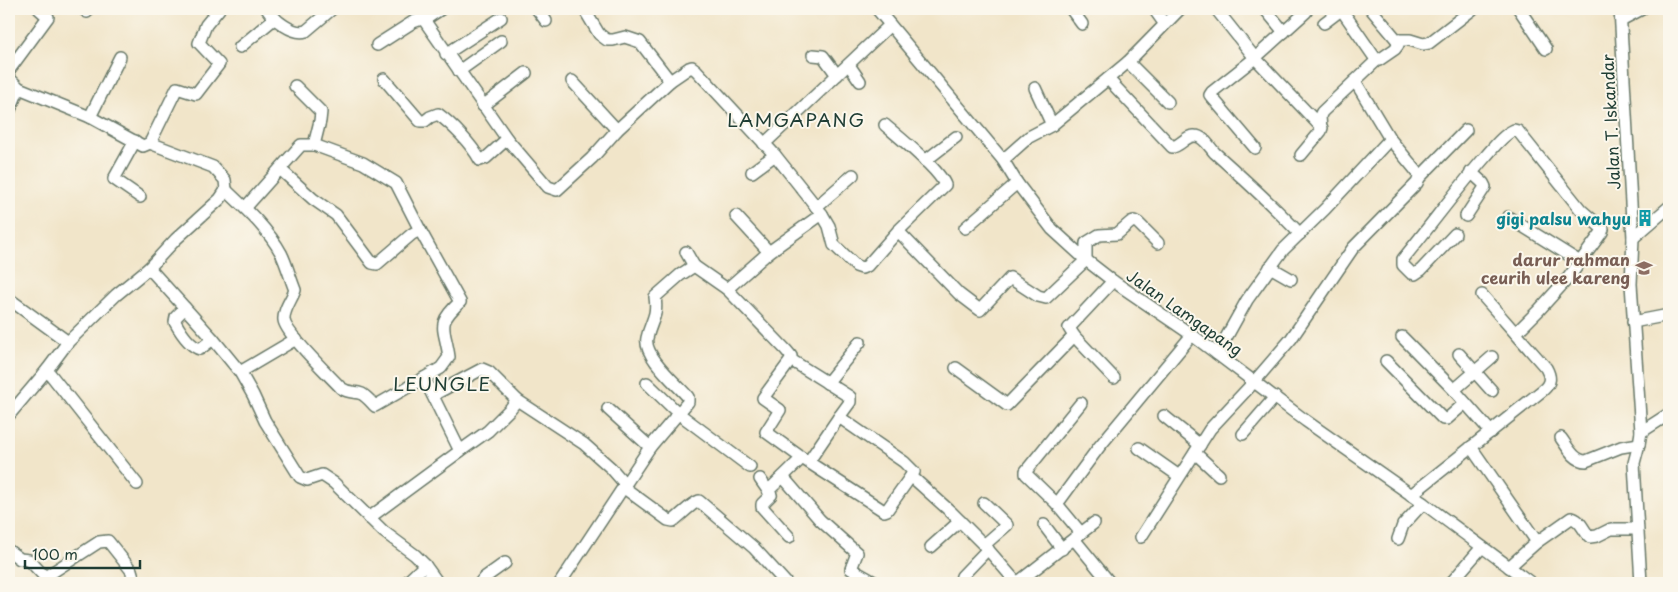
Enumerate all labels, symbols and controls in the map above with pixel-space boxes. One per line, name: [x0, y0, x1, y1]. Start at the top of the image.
street label: Jalan T. Iskandar: [1594, 53, 1626, 190]
district label: LAMGAPANG: [727, 105, 865, 133]
place label: gigi palsu wahyu: [1496, 206, 1631, 230]
building icon: gigi palsu wahyu: [1635, 208, 1655, 228]
place label: darur rahman ceurih ulee kareng: [1481, 247, 1630, 289]
school or university icon: darur rahman ceurih ulee kareng: [1634, 258, 1654, 278]
street label: Jalan Lamgapang: [1122, 263, 1248, 361]
district label: LEUNGLE: [393, 369, 491, 397]
scale bar: [25, 537, 140, 569]
text: 100 m: [32, 542, 78, 565]

